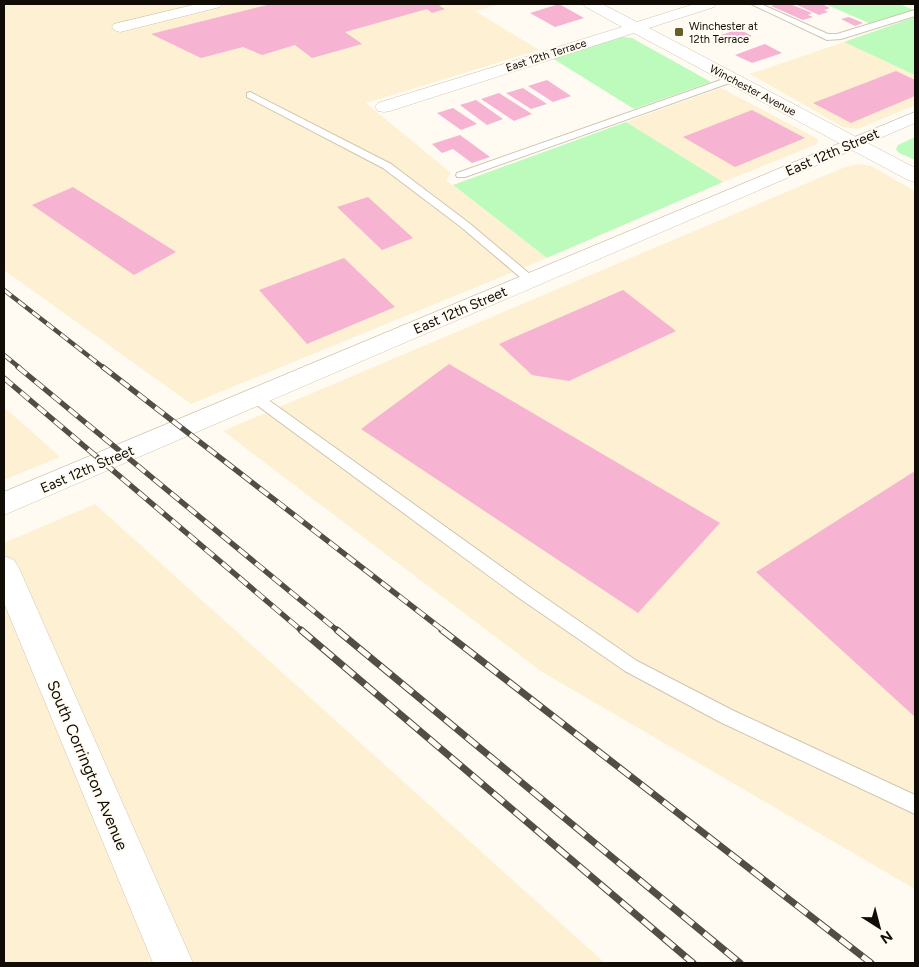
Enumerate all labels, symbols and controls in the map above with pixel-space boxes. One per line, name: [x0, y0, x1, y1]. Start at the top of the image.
place label: Winchester at 12th Terrace: [689, 20, 758, 46]
marker: Winchester at 12th Terrace: [673, 26, 685, 38]
street label: East 12th Terrace: [504, 36, 588, 75]
street label: Winchester Avenue: [707, 62, 798, 119]
street label: East 12th Street: [783, 125, 882, 180]
street label: East 12th Street: [411, 283, 510, 338]
street label: East 12th Street: [38, 442, 137, 497]
street label: South Corrington Avenue: [43, 677, 132, 853]
north arrow: [854, 902, 904, 952]
text: N: [877, 927, 896, 947]

